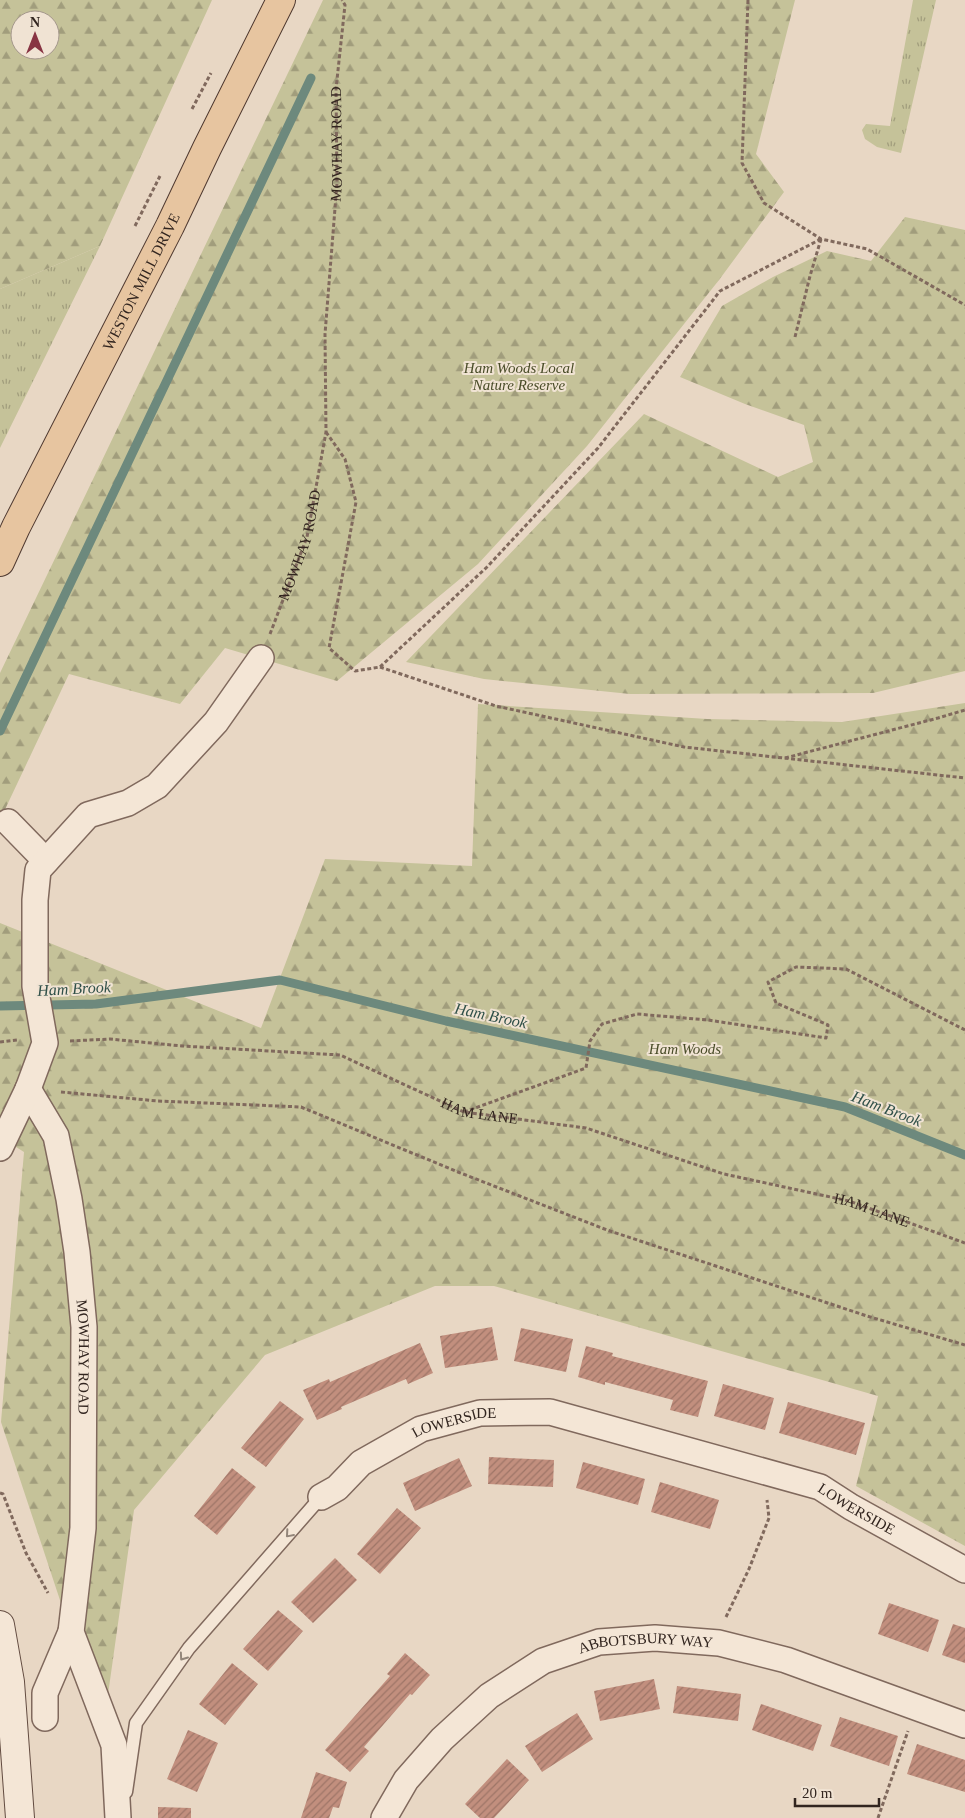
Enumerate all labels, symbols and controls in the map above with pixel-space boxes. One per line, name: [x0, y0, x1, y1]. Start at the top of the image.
north arrow: [10, 10, 60, 60]
text: N: [30, 15, 40, 30]
street label: MOWHAY ROAD: [328, 86, 345, 202]
street label: WESTON MILL DRIVE: [100, 211, 183, 353]
park label: Ham Woods Local Nature Reserve: [463, 360, 574, 393]
street label: MOWHAY ROAD: [275, 488, 323, 603]
water label: Ham Brook: [36, 978, 112, 999]
water label: Ham Brook: [452, 999, 530, 1032]
park label: Ham Woods: [648, 1041, 721, 1057]
water label: Ham Brook: [848, 1087, 925, 1130]
street label: HAM LANE: [438, 1094, 519, 1127]
street label: HAM LANE: [833, 1190, 912, 1230]
street label: MOWHAY ROAD: [73, 1299, 92, 1415]
street label: LOWERSIDE: [409, 1405, 496, 1441]
street label: LOWERSIDE: [815, 1480, 898, 1538]
one-way arrow: [286, 1528, 295, 1537]
street label: ABBOTSBURY WAY: [576, 1630, 714, 1657]
one-way arrow: [180, 1651, 189, 1660]
scale bar: [795, 1776, 879, 1808]
text: 20 m: [802, 1785, 833, 1801]

